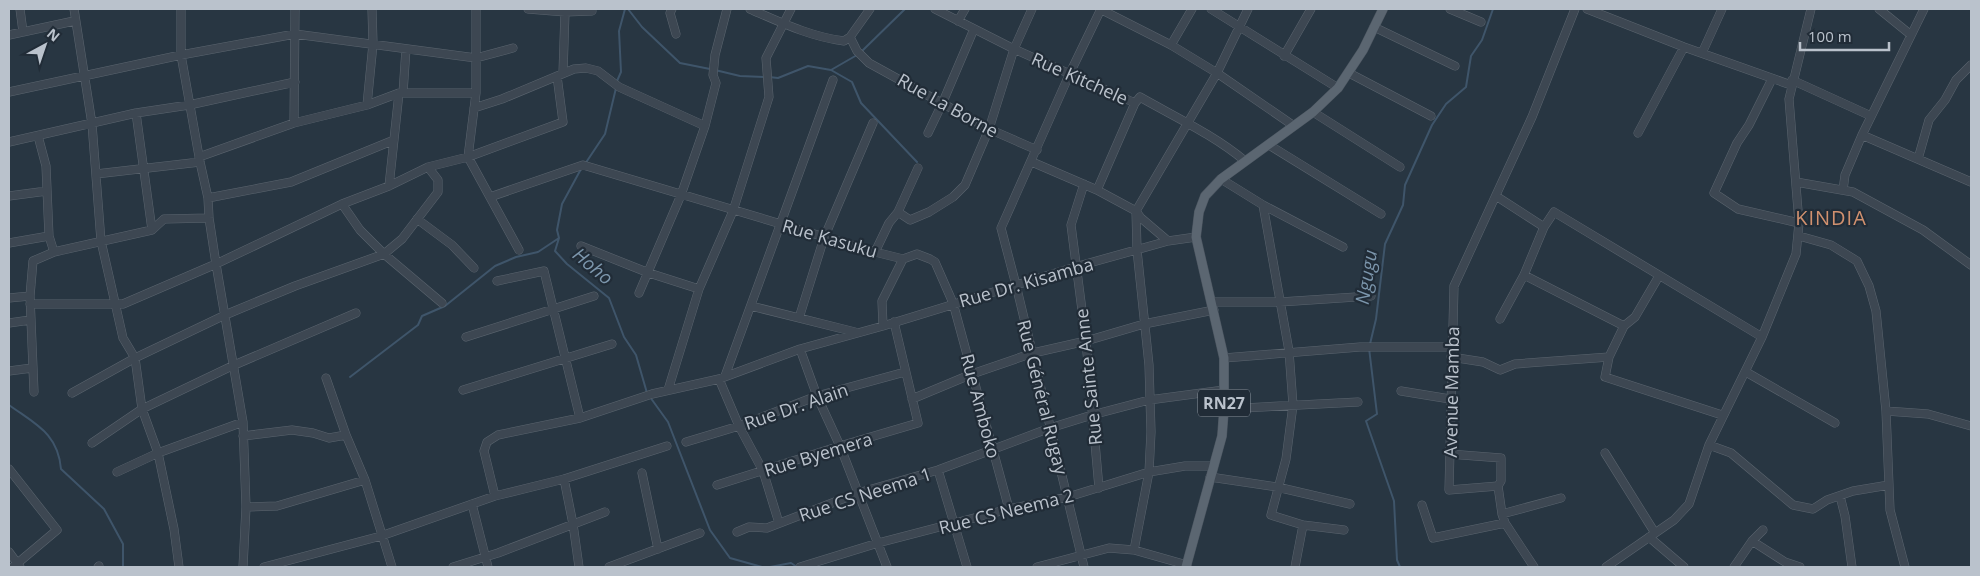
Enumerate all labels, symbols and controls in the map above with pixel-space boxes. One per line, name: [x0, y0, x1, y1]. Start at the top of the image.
north arrow: [20, 20, 70, 70]
scale bar: [1800, 20, 1889, 52]
text: N: [43, 24, 64, 46]
text: 100 m: [1808, 26, 1852, 46]
street label: Rue Kitchele: [1028, 46, 1132, 110]
street label: Rue La Borne: [893, 67, 1003, 143]
district label: KINDIA: [1795, 204, 1867, 231]
street label: Rue Kasuku: [780, 213, 880, 263]
water label: Hoho: [567, 241, 619, 291]
water label: Ngugu: [1349, 248, 1383, 306]
street label: Rue Dr. Kisamba: [956, 251, 1096, 313]
street label: Rue Sainte Anne: [1069, 308, 1107, 446]
street label: Rue Général Rugay: [1012, 317, 1074, 478]
street label: Avenue Mamba: [1438, 326, 1464, 458]
street label: Rue Amboko: [956, 351, 1006, 461]
street label: Rue Dr. Alain: [741, 377, 851, 435]
road number: RN27: [1198, 389, 1250, 416]
street label: Rue Byemera: [761, 426, 875, 482]
street label: Rue CS Neema 1: [796, 461, 934, 527]
street label: Rue CS Neema 2: [936, 483, 1076, 539]

